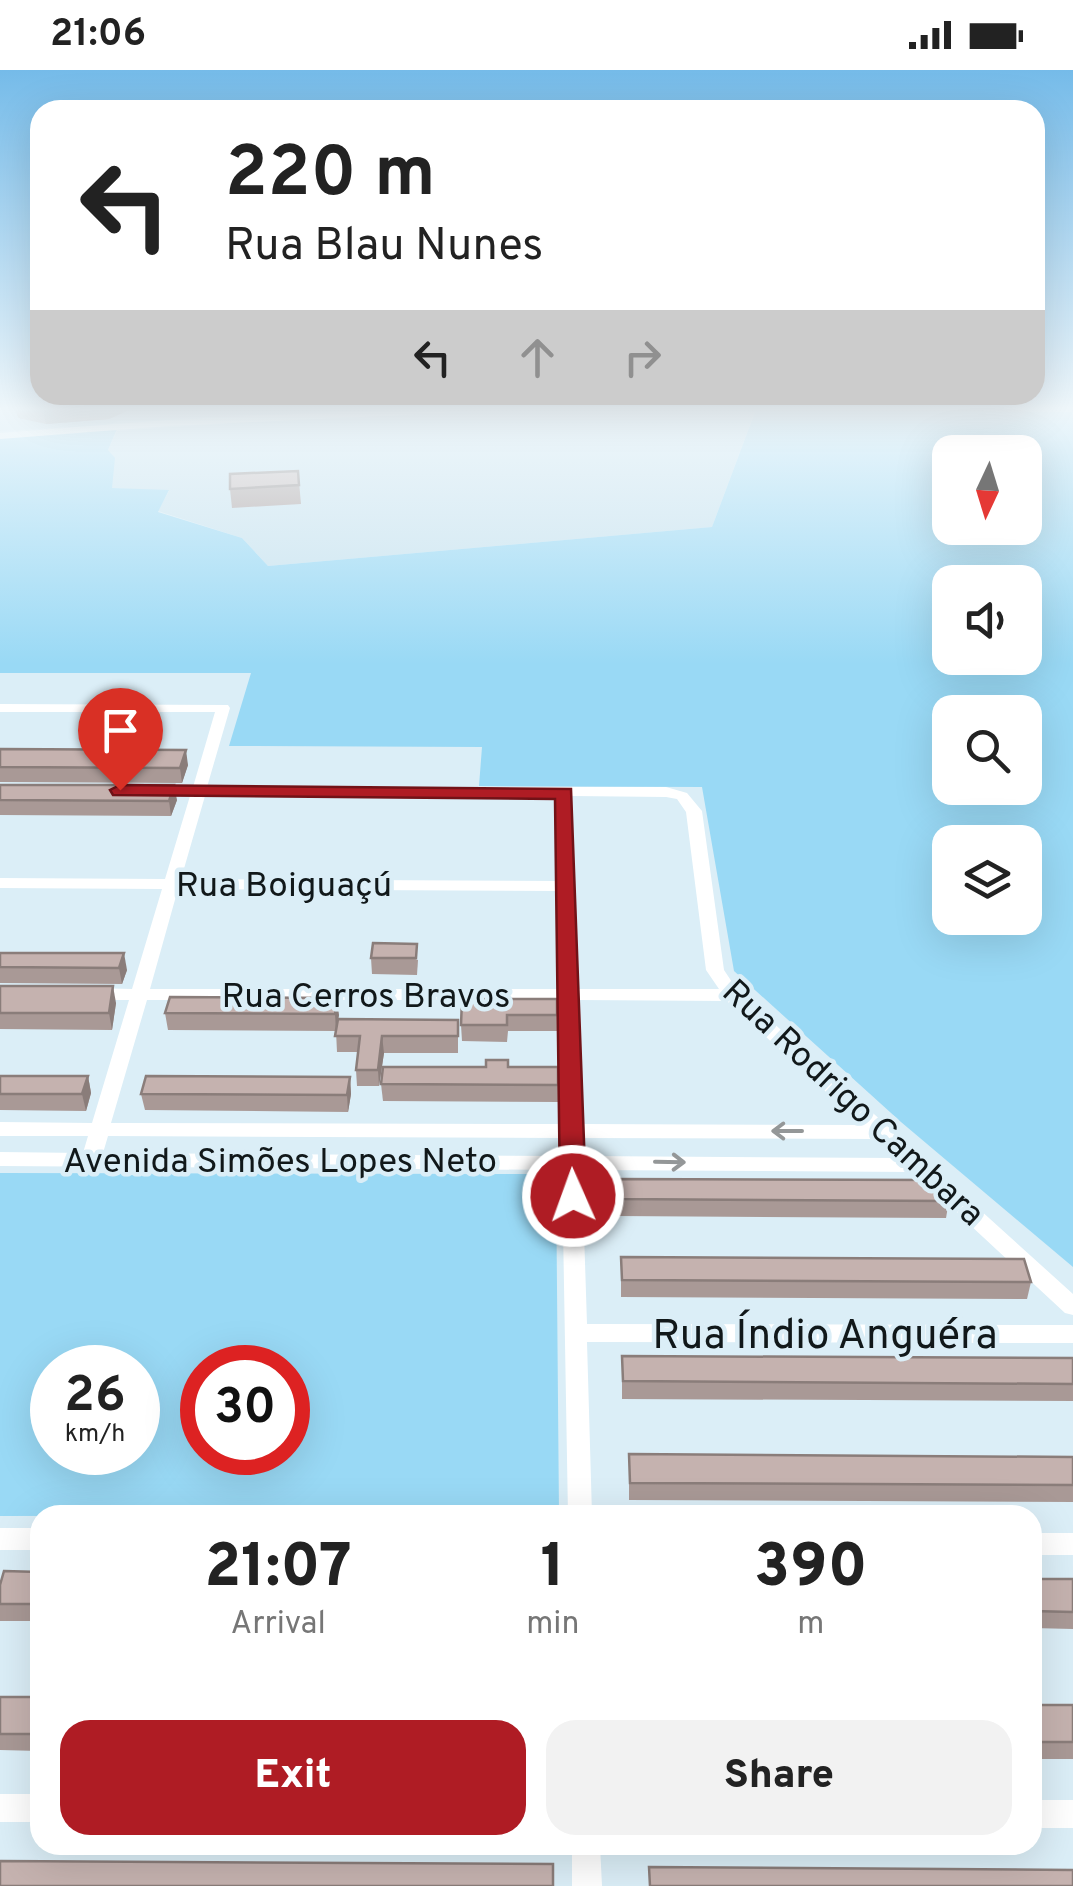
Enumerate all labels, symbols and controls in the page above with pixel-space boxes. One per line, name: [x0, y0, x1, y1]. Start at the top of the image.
text: 21:06: [50, 11, 146, 60]
text: 220 m: [225, 132, 435, 221]
icon: left: [60, 140, 190, 270]
text: Rua Blau Nunes: [225, 219, 543, 276]
icon: left: [405, 330, 460, 385]
icon: ahead: [510, 330, 565, 385]
icon: right: [615, 330, 670, 385]
north arrow: [932, 435, 1042, 545]
map controls: [932, 435, 1042, 935]
button: sound: [932, 565, 1042, 675]
pin: [78, 688, 163, 791]
button: search: [932, 695, 1042, 805]
icon: arrive: [93, 703, 148, 758]
button: layers: [932, 825, 1042, 935]
street label: Rua Boiguaçú: [176, 865, 392, 909]
street label: Rua Rodrigo Cambara: [712, 971, 992, 1237]
street label: Rua Cerros Bravos: [222, 976, 510, 1020]
one-way arrow: [772, 1122, 804, 1140]
street label: Avenida Simões Lopes Neto: [63, 1141, 497, 1185]
position arrow: [521, 1144, 625, 1248]
one-way arrow: [653, 1153, 685, 1172]
street label: Rua Índio Anguéra: [652, 1309, 998, 1364]
speed limit sign: 30: [180, 1345, 310, 1475]
text: 26: [64, 1366, 126, 1429]
text: km/h: [65, 1419, 125, 1451]
text: 21:07: [204, 1532, 352, 1608]
text: 1: [541, 1532, 565, 1608]
text: 390: [754, 1532, 868, 1608]
text: Arrival: [230, 1605, 326, 1645]
text: min: [526, 1605, 579, 1645]
text: m: [797, 1605, 824, 1645]
button: Exit: [60, 1720, 526, 1835]
button: Share: [546, 1720, 1012, 1835]

